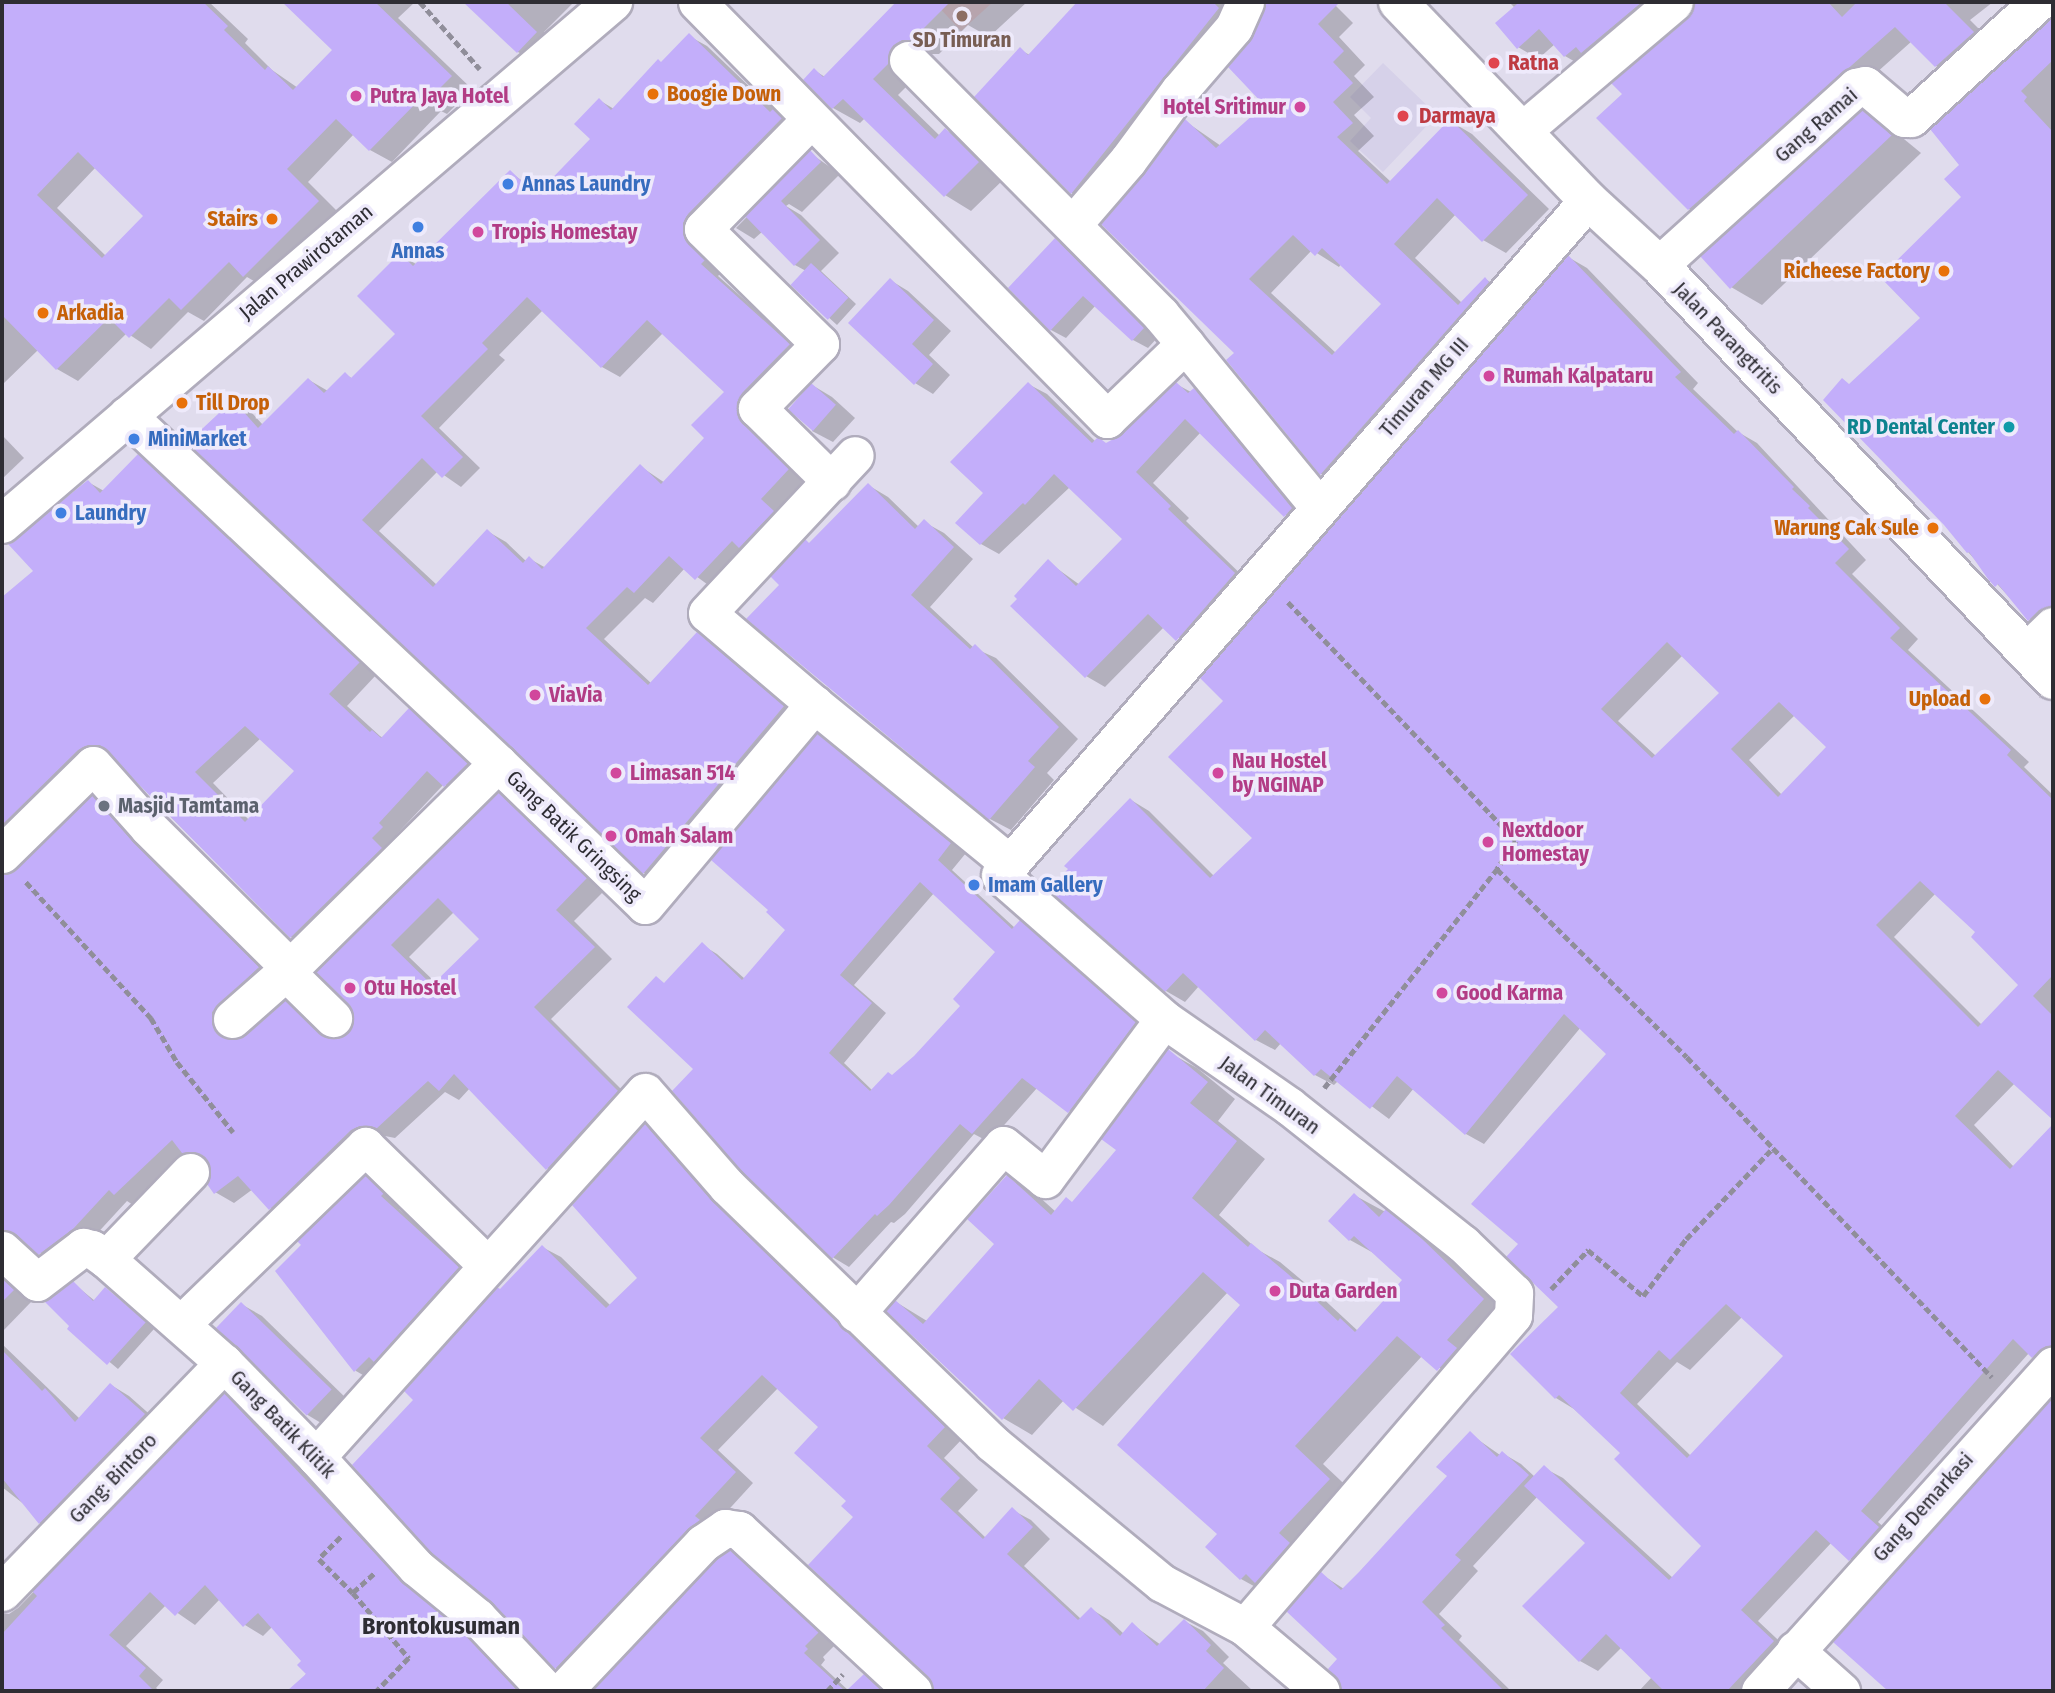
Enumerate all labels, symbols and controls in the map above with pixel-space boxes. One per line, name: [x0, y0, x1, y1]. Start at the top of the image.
marker: SD Timuran: [954, 8, 970, 24]
place label: SD Timuran: [913, 27, 1011, 53]
place label: Ratna: [1508, 50, 1559, 76]
marker: Ratna: [1486, 55, 1502, 71]
place label: Boogie Down: [667, 81, 781, 107]
street label: Gang Ramai: [1769, 82, 1863, 168]
place label: Putra Jaya Hotel: [370, 83, 509, 109]
marker: Boogie Down: [645, 86, 661, 102]
marker: Putra Jaya Hotel: [348, 88, 364, 104]
place label: Hotel Sritimur: [1163, 94, 1286, 120]
marker: Hotel Sritimur: [1292, 99, 1308, 115]
place label: Darmaya: [1419, 103, 1496, 129]
marker: Darmaya: [1393, 106, 1413, 126]
place label: Annas Laundry: [522, 171, 650, 197]
marker: Annas Laundry: [500, 176, 516, 192]
street label: Jalan Prawirotaman: [234, 199, 378, 325]
place label: Stairs: [207, 206, 258, 232]
marker: Stairs: [264, 211, 280, 227]
marker: Annas: [410, 219, 426, 235]
place label: Tropis Homestay: [492, 219, 637, 245]
marker: Tropis Homestay: [470, 224, 486, 240]
place label: Annas: [392, 238, 444, 264]
place label: Richeese Factory: [1784, 258, 1930, 284]
marker: Richeese Factory: [1936, 263, 1952, 279]
street label: Jalan Parangtritis: [1668, 277, 1788, 399]
place label: Arkadia: [57, 300, 124, 326]
marker: Arkadia: [35, 305, 51, 321]
street label: Timuran MG III: [1374, 332, 1474, 442]
place label: Rumah Kalpataru: [1503, 363, 1653, 389]
marker: Rumah Kalpataru: [1481, 368, 1497, 384]
place label: Till Drop: [196, 390, 270, 416]
marker: Till Drop: [174, 395, 190, 411]
place label: RD Dental Center: [1847, 414, 1995, 440]
marker: RD Dental Center: [2001, 419, 2017, 435]
place label: MiniMarket: [148, 426, 247, 452]
marker: MiniMarket: [126, 431, 142, 447]
place label: Laundry: [75, 500, 146, 526]
marker: Laundry: [53, 505, 69, 521]
place label: Warung Cak Sule: [1774, 515, 1919, 541]
marker: Warung Cak Sule: [1925, 520, 1941, 536]
place label: ViaVia: [549, 682, 603, 708]
place label: Upload: [1909, 686, 1971, 712]
marker: ViaVia: [527, 687, 543, 703]
marker: Upload: [1977, 691, 1993, 707]
place label: Nau Hostel by NGINAP: [1232, 748, 1327, 798]
place label: Limasan 514: [630, 760, 735, 786]
street label: Gang Batik Gringsing: [501, 765, 647, 907]
marker: Limasan 514: [608, 765, 624, 781]
marker: Nau Hostel by NGINAP: [1210, 765, 1226, 781]
place label: Masjid Tamtama: [118, 793, 259, 819]
marker: Masjid Tamtama: [96, 798, 112, 814]
place label: Nextdoor Homestay: [1502, 817, 1589, 867]
place label: Omah Salam: [625, 823, 733, 849]
marker: Omah Salam: [603, 828, 619, 844]
marker: Nextdoor Homestay: [1480, 834, 1496, 850]
place label: Imam Gallery: [988, 872, 1103, 898]
marker: Imam Gallery: [966, 877, 982, 893]
place label: Otu Hostel: [364, 975, 456, 1001]
marker: Otu Hostel: [342, 980, 358, 996]
place label: Good Karma: [1456, 980, 1563, 1006]
marker: Good Karma: [1434, 985, 1450, 1001]
street label: Jalan Timuran: [1215, 1050, 1325, 1140]
place label: Duta Garden: [1289, 1278, 1397, 1304]
marker: Duta Garden: [1267, 1283, 1283, 1299]
street label: Gang Batik Klitik: [225, 1365, 341, 1483]
street label: Gang: Bintoro: [64, 1428, 162, 1528]
street label: Gang Demarkasi: [1867, 1447, 1979, 1567]
district label: Brontokusuman: [362, 1613, 520, 1641]

